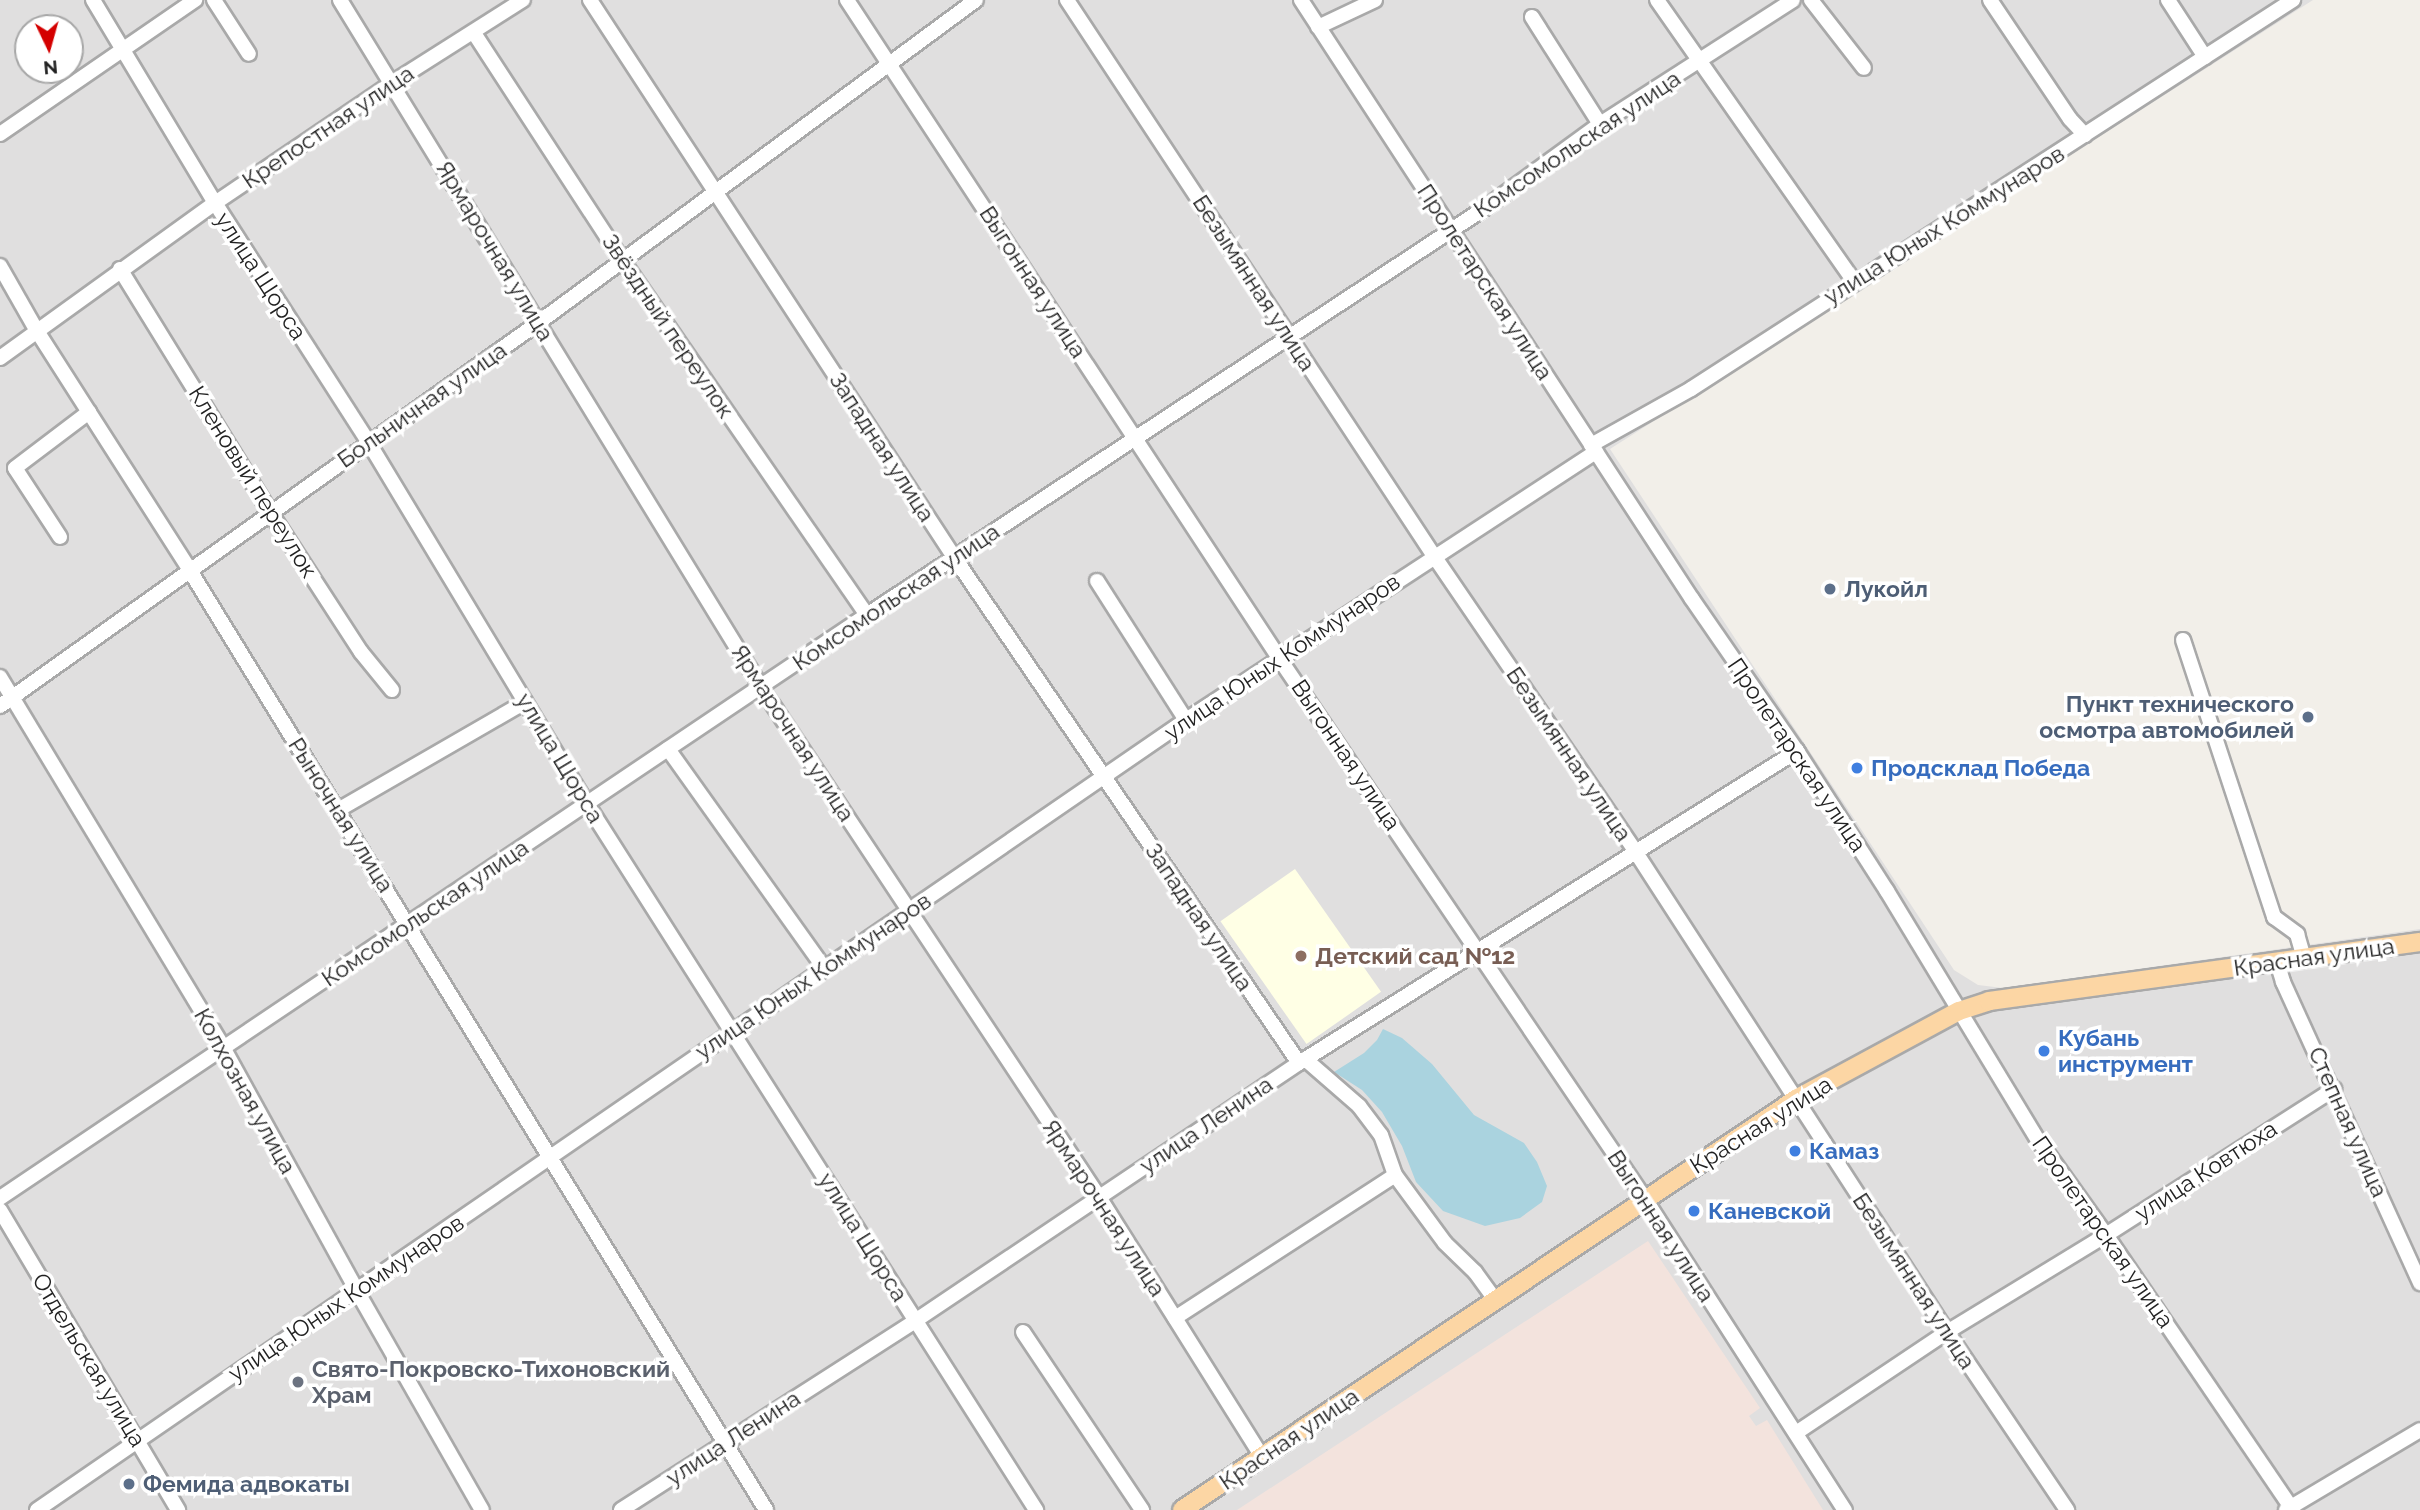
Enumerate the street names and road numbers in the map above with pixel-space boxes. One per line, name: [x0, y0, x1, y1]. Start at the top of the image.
street label: Крепостная улица: [237, 59, 419, 195]
street label: Комсомольская улица: [1468, 64, 1686, 224]
street label: улица Юных Коммунаров: [1819, 140, 2069, 310]
street label: Ярмарочная улица: [430, 156, 560, 346]
street label: Пролетарская улица: [1411, 179, 1559, 385]
street label: Безымянная улица: [1187, 190, 1321, 376]
street label: Выгонная улица: [973, 201, 1093, 363]
street label: улица Щорса: [209, 207, 313, 345]
street label: Звёздный переулок: [596, 229, 740, 423]
street label: Больничная улица: [332, 336, 512, 474]
street label: Западная улица: [823, 367, 941, 527]
street label: Кленовый переулок: [183, 381, 323, 583]
street label: Комсомольская улица: [787, 517, 1005, 677]
street label: улица Юных Коммунаров: [1159, 568, 1405, 746]
street label: Ярмарочная улица: [725, 639, 861, 827]
street label: Пролетарская улица: [1722, 653, 1872, 857]
street label: Безымянная улица: [1500, 661, 1638, 847]
street label: Выгонная улица: [1285, 674, 1407, 836]
street label: улица Щорса: [510, 688, 610, 828]
street label: Рыночная улица: [282, 732, 400, 898]
street label: Комсомольская улица: [316, 833, 534, 993]
street label: Западная улица: [1139, 838, 1259, 996]
street label: улица Юных Коммунаров: [690, 887, 936, 1065]
street label: Красная улица: [2232, 932, 2396, 982]
street label: Колхозная улица: [188, 1003, 302, 1179]
street label: Степная улица: [2302, 1042, 2394, 1202]
street label: улица Ленина: [1134, 1070, 1278, 1180]
street label: Красная улица: [1685, 1070, 1837, 1180]
street label: Ярмарочная улица: [1036, 1114, 1172, 1302]
street label: улица Ковтюха: [2130, 1115, 2282, 1227]
street label: Пролетарская улица: [2026, 1131, 2180, 1333]
street label: Выгонная улица: [1601, 1145, 1721, 1307]
street label: улица Щорса: [812, 1167, 914, 1307]
street label: Безымянная улица: [1847, 1188, 1981, 1374]
street label: улица Юных Коммунаров: [223, 1209, 469, 1387]
street label: Отдельская улица: [26, 1268, 152, 1452]
street label: Красная улица: [1214, 1382, 1364, 1496]
street label: улица Ленина: [661, 1384, 805, 1492]

